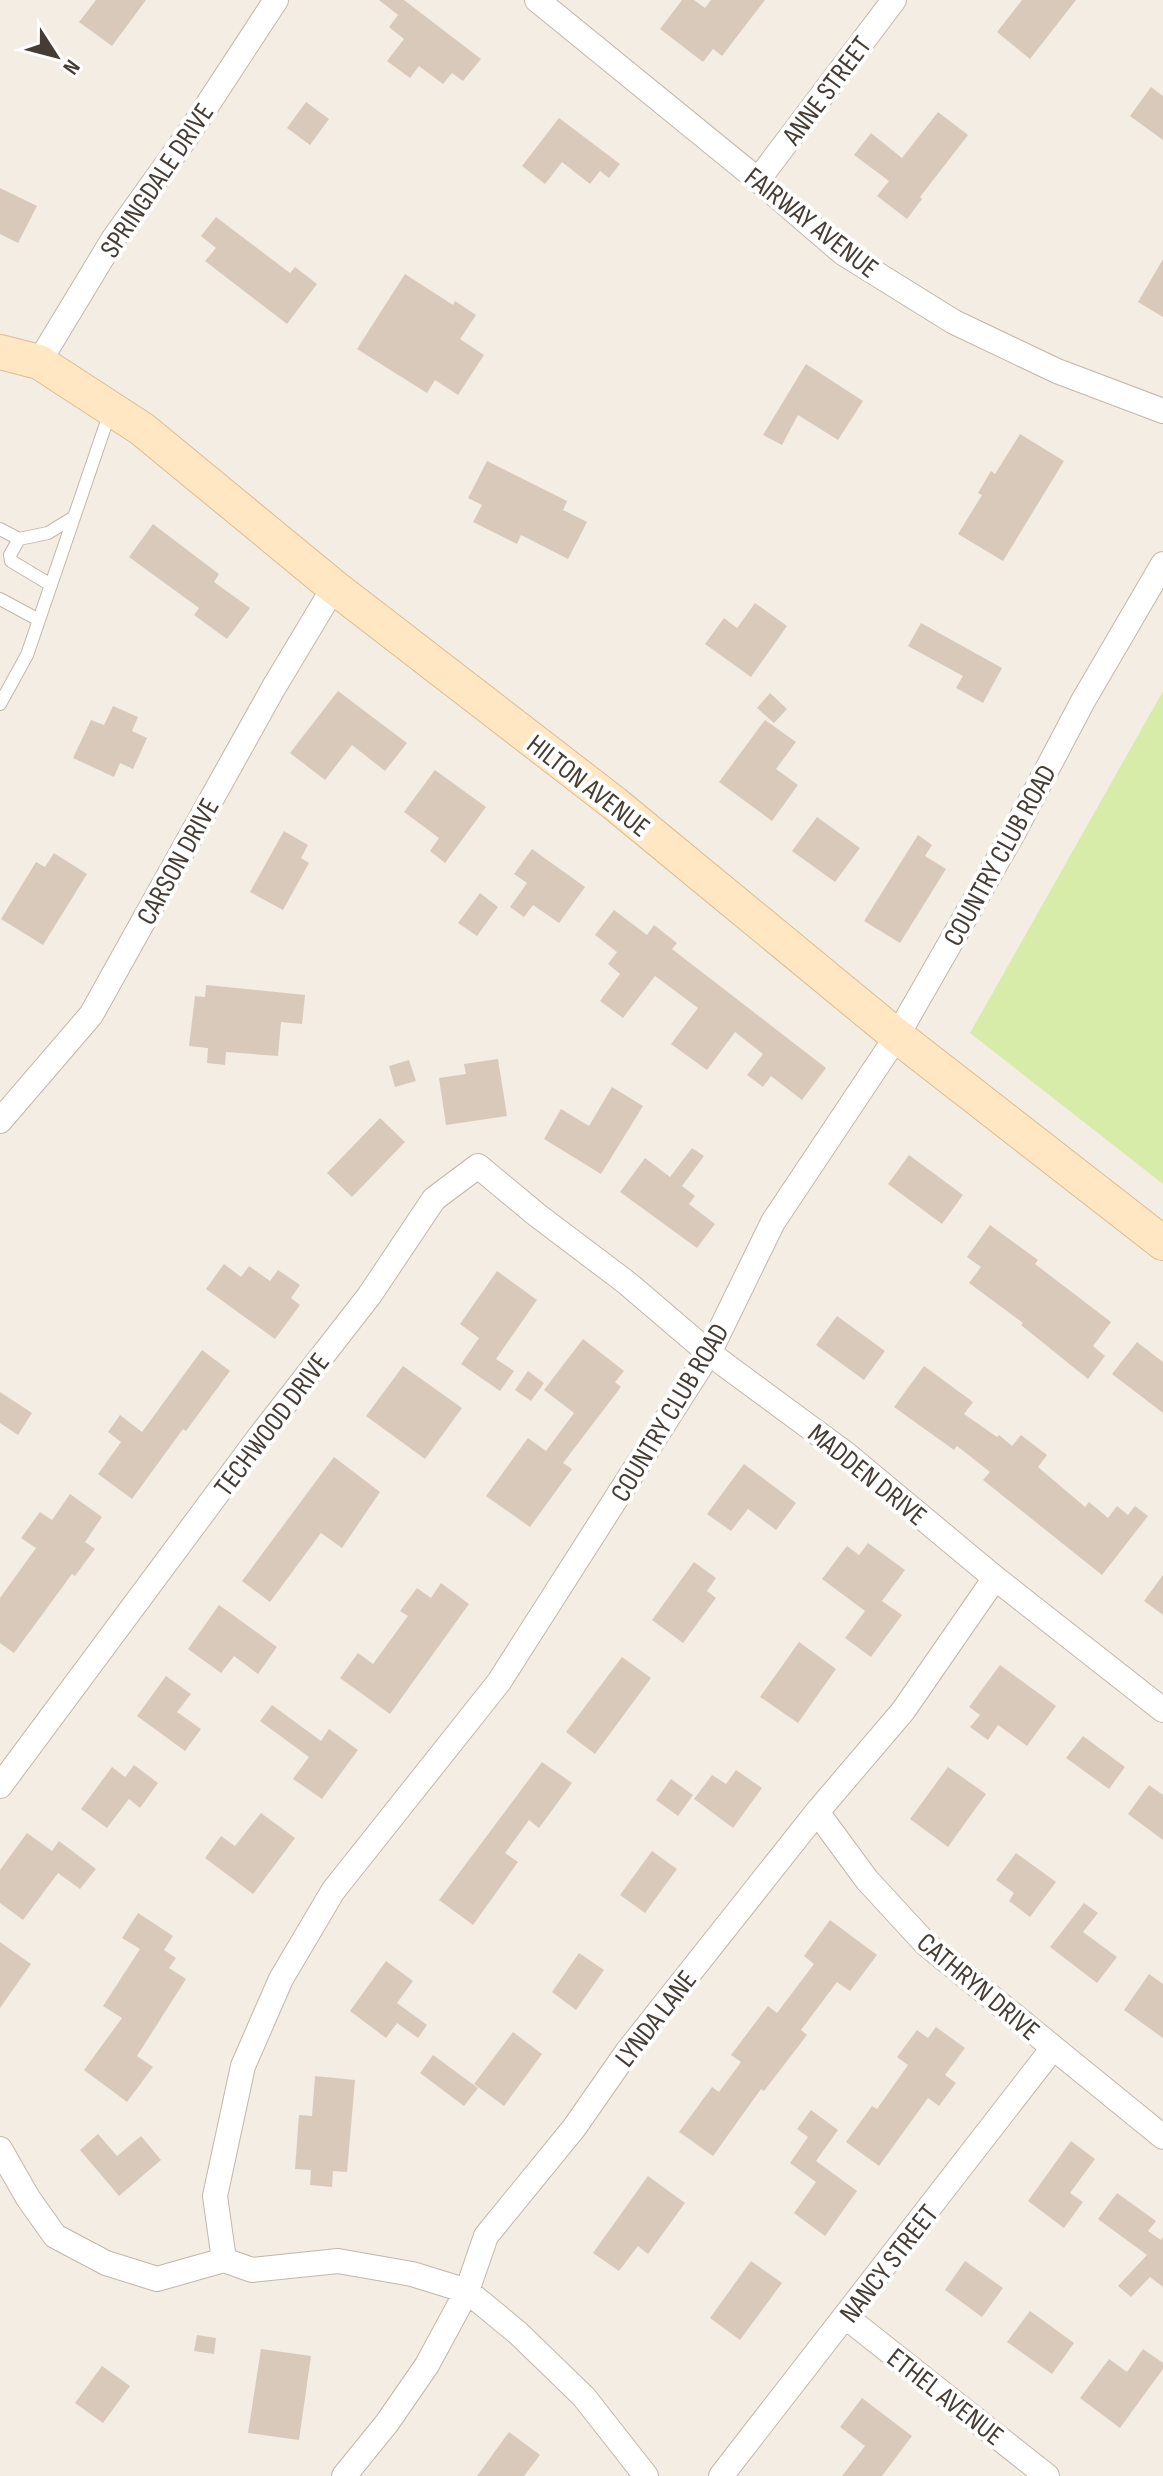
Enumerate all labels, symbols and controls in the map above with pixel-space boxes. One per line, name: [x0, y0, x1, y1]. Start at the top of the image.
north arrow: [16, 16, 96, 96]
street label: ANNE STREET: [775, 30, 879, 152]
text: N: [57, 54, 85, 80]
street label: SPRINGDALE DRIVE: [94, 97, 221, 264]
street label: FAIRWAY AVENUE: [738, 161, 884, 286]
street label: HILTON AVENUE: [520, 728, 656, 844]
street label: COUNTRY CLUB ROAD: [937, 759, 1064, 952]
street label: CARSON DRIVE: [130, 793, 227, 931]
street label: COUNTRY CLUB ROAD: [604, 1318, 736, 1508]
street label: TECHWOOD DRIVE: [208, 1347, 337, 1503]
street label: MADDEN DRIVE: [801, 1417, 933, 1533]
street label: CATHRYN DRIVE: [910, 1926, 1046, 2048]
street label: LYNDA LANE: [608, 1964, 704, 2074]
street label: NANCY STREET: [833, 2198, 945, 2329]
street label: ETHEL AVENUE: [880, 2342, 1010, 2453]

